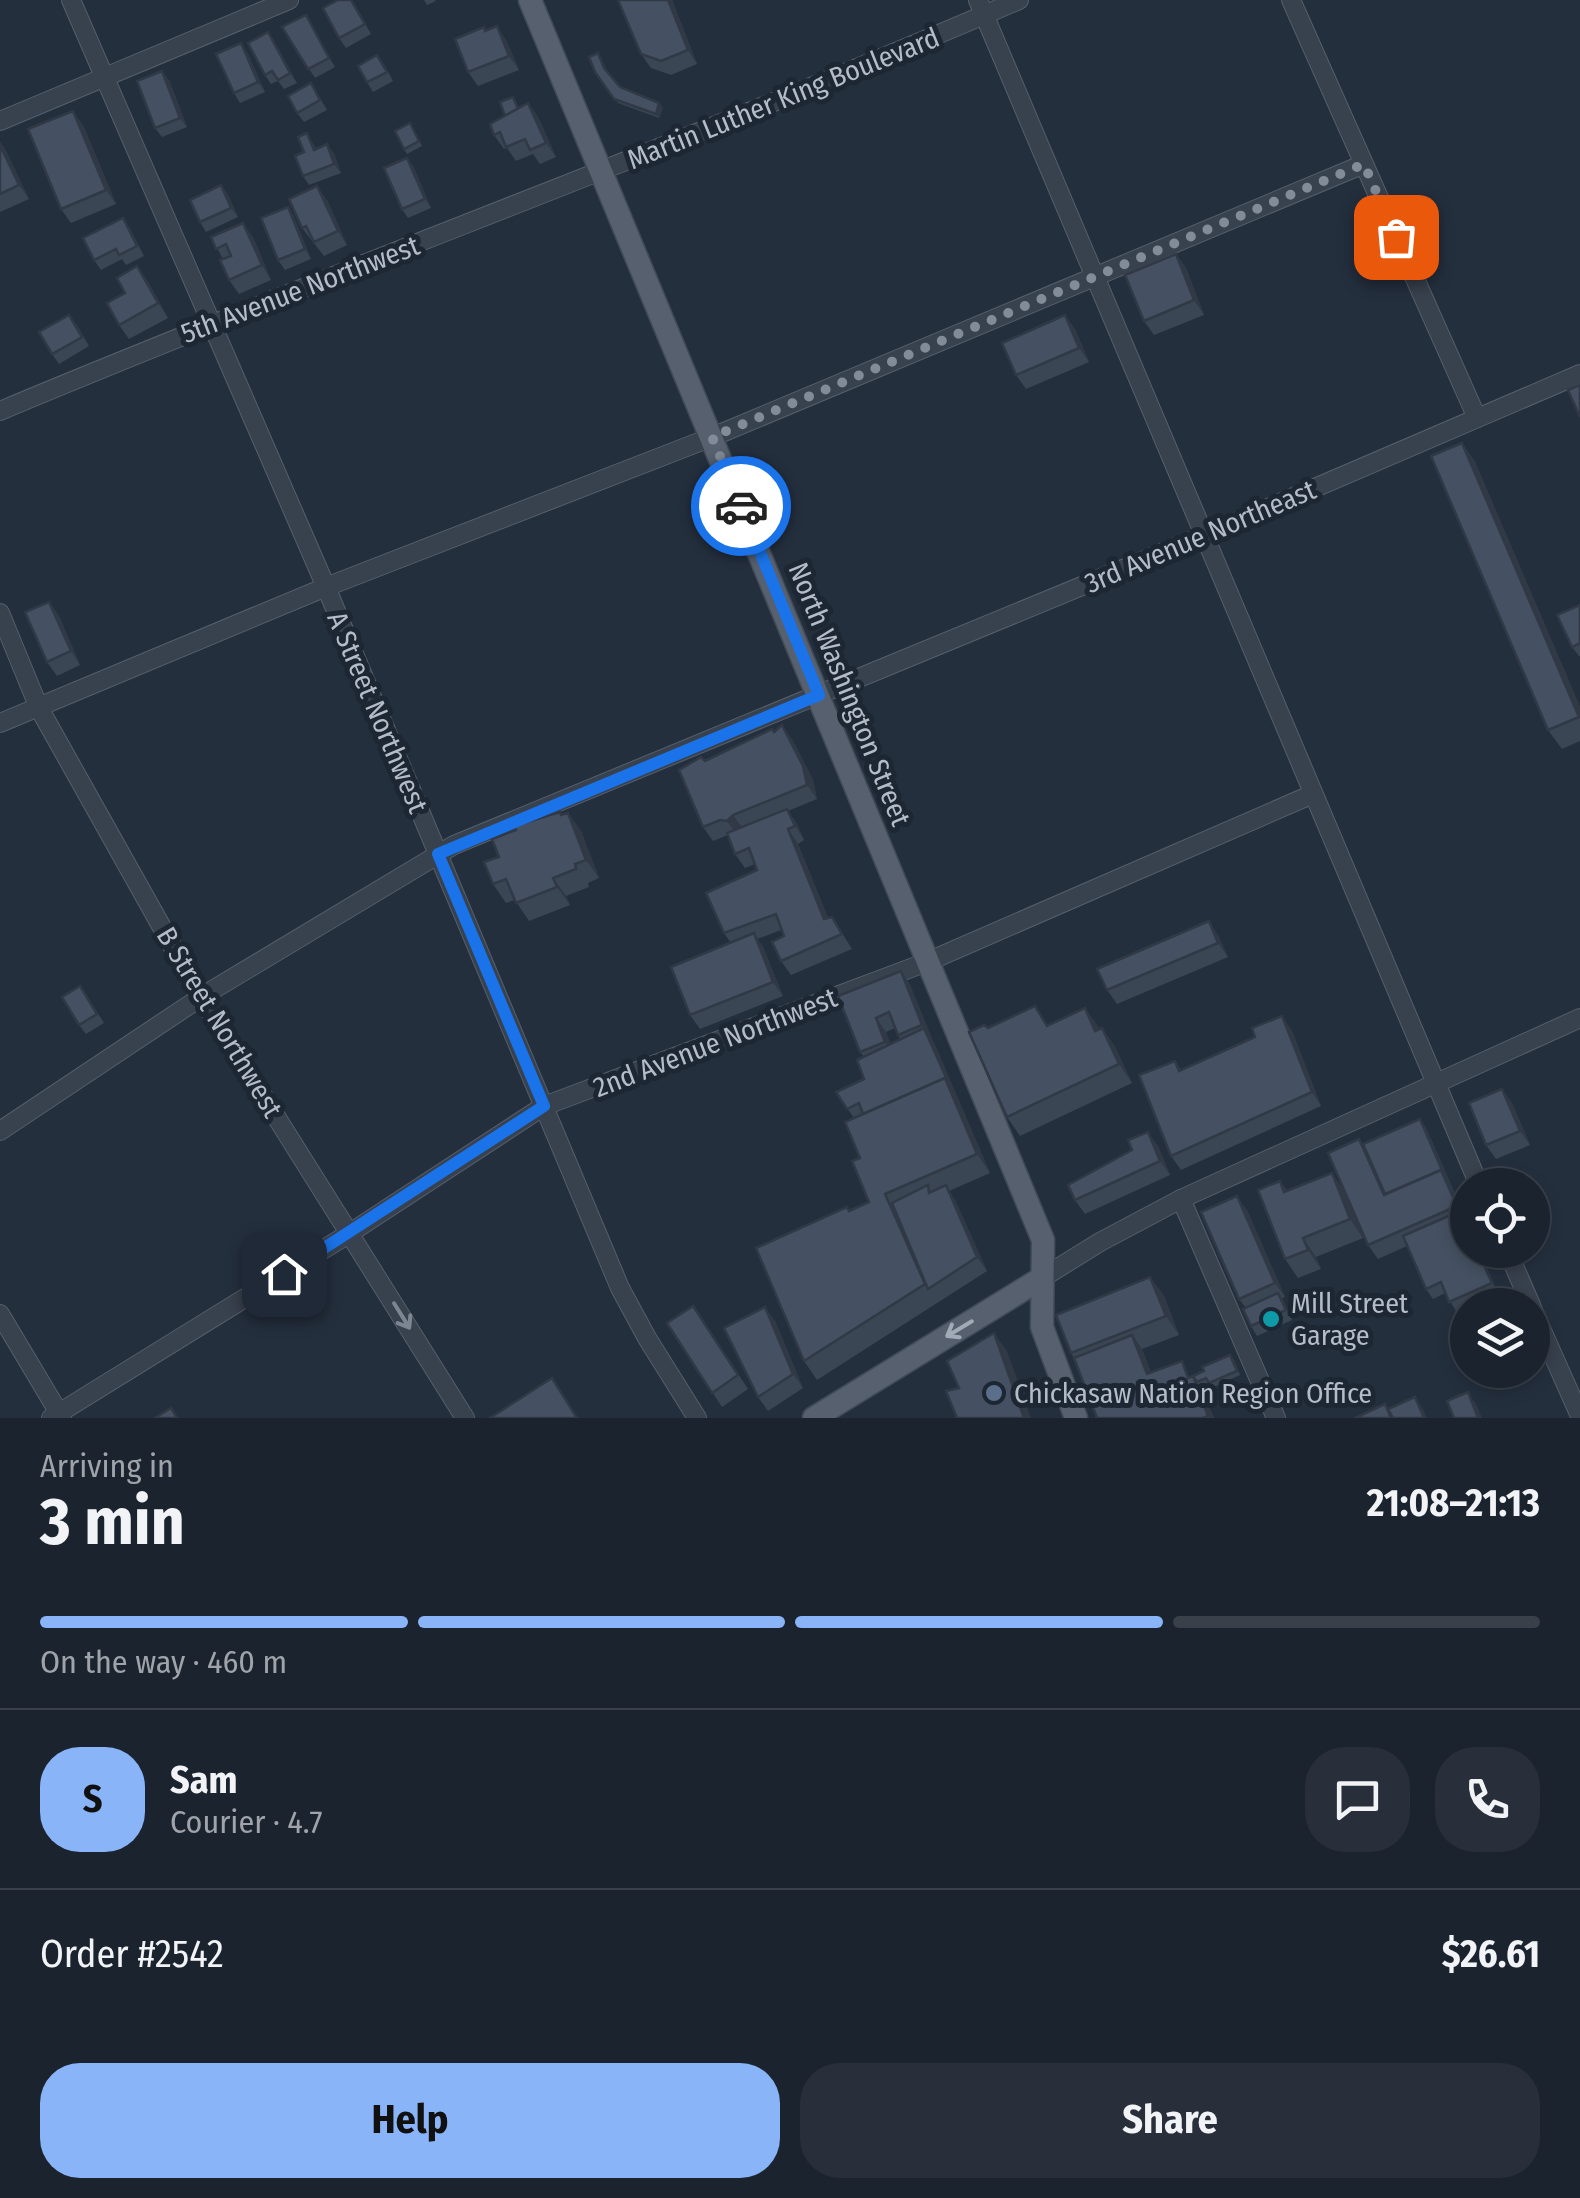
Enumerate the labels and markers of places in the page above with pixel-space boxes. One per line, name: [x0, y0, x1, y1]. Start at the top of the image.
pin: [1354, 195, 1439, 280]
pin: [242, 1232, 327, 1317]
place label: Mill Street Garage: [1291, 1287, 1409, 1352]
marker: Mill Street Garage: [1260, 1308, 1282, 1330]
place label: Chickasaw Nation Region Office: [1014, 1377, 1372, 1410]
marker: Chickasaw Nation Region Office: [983, 1382, 1005, 1404]

